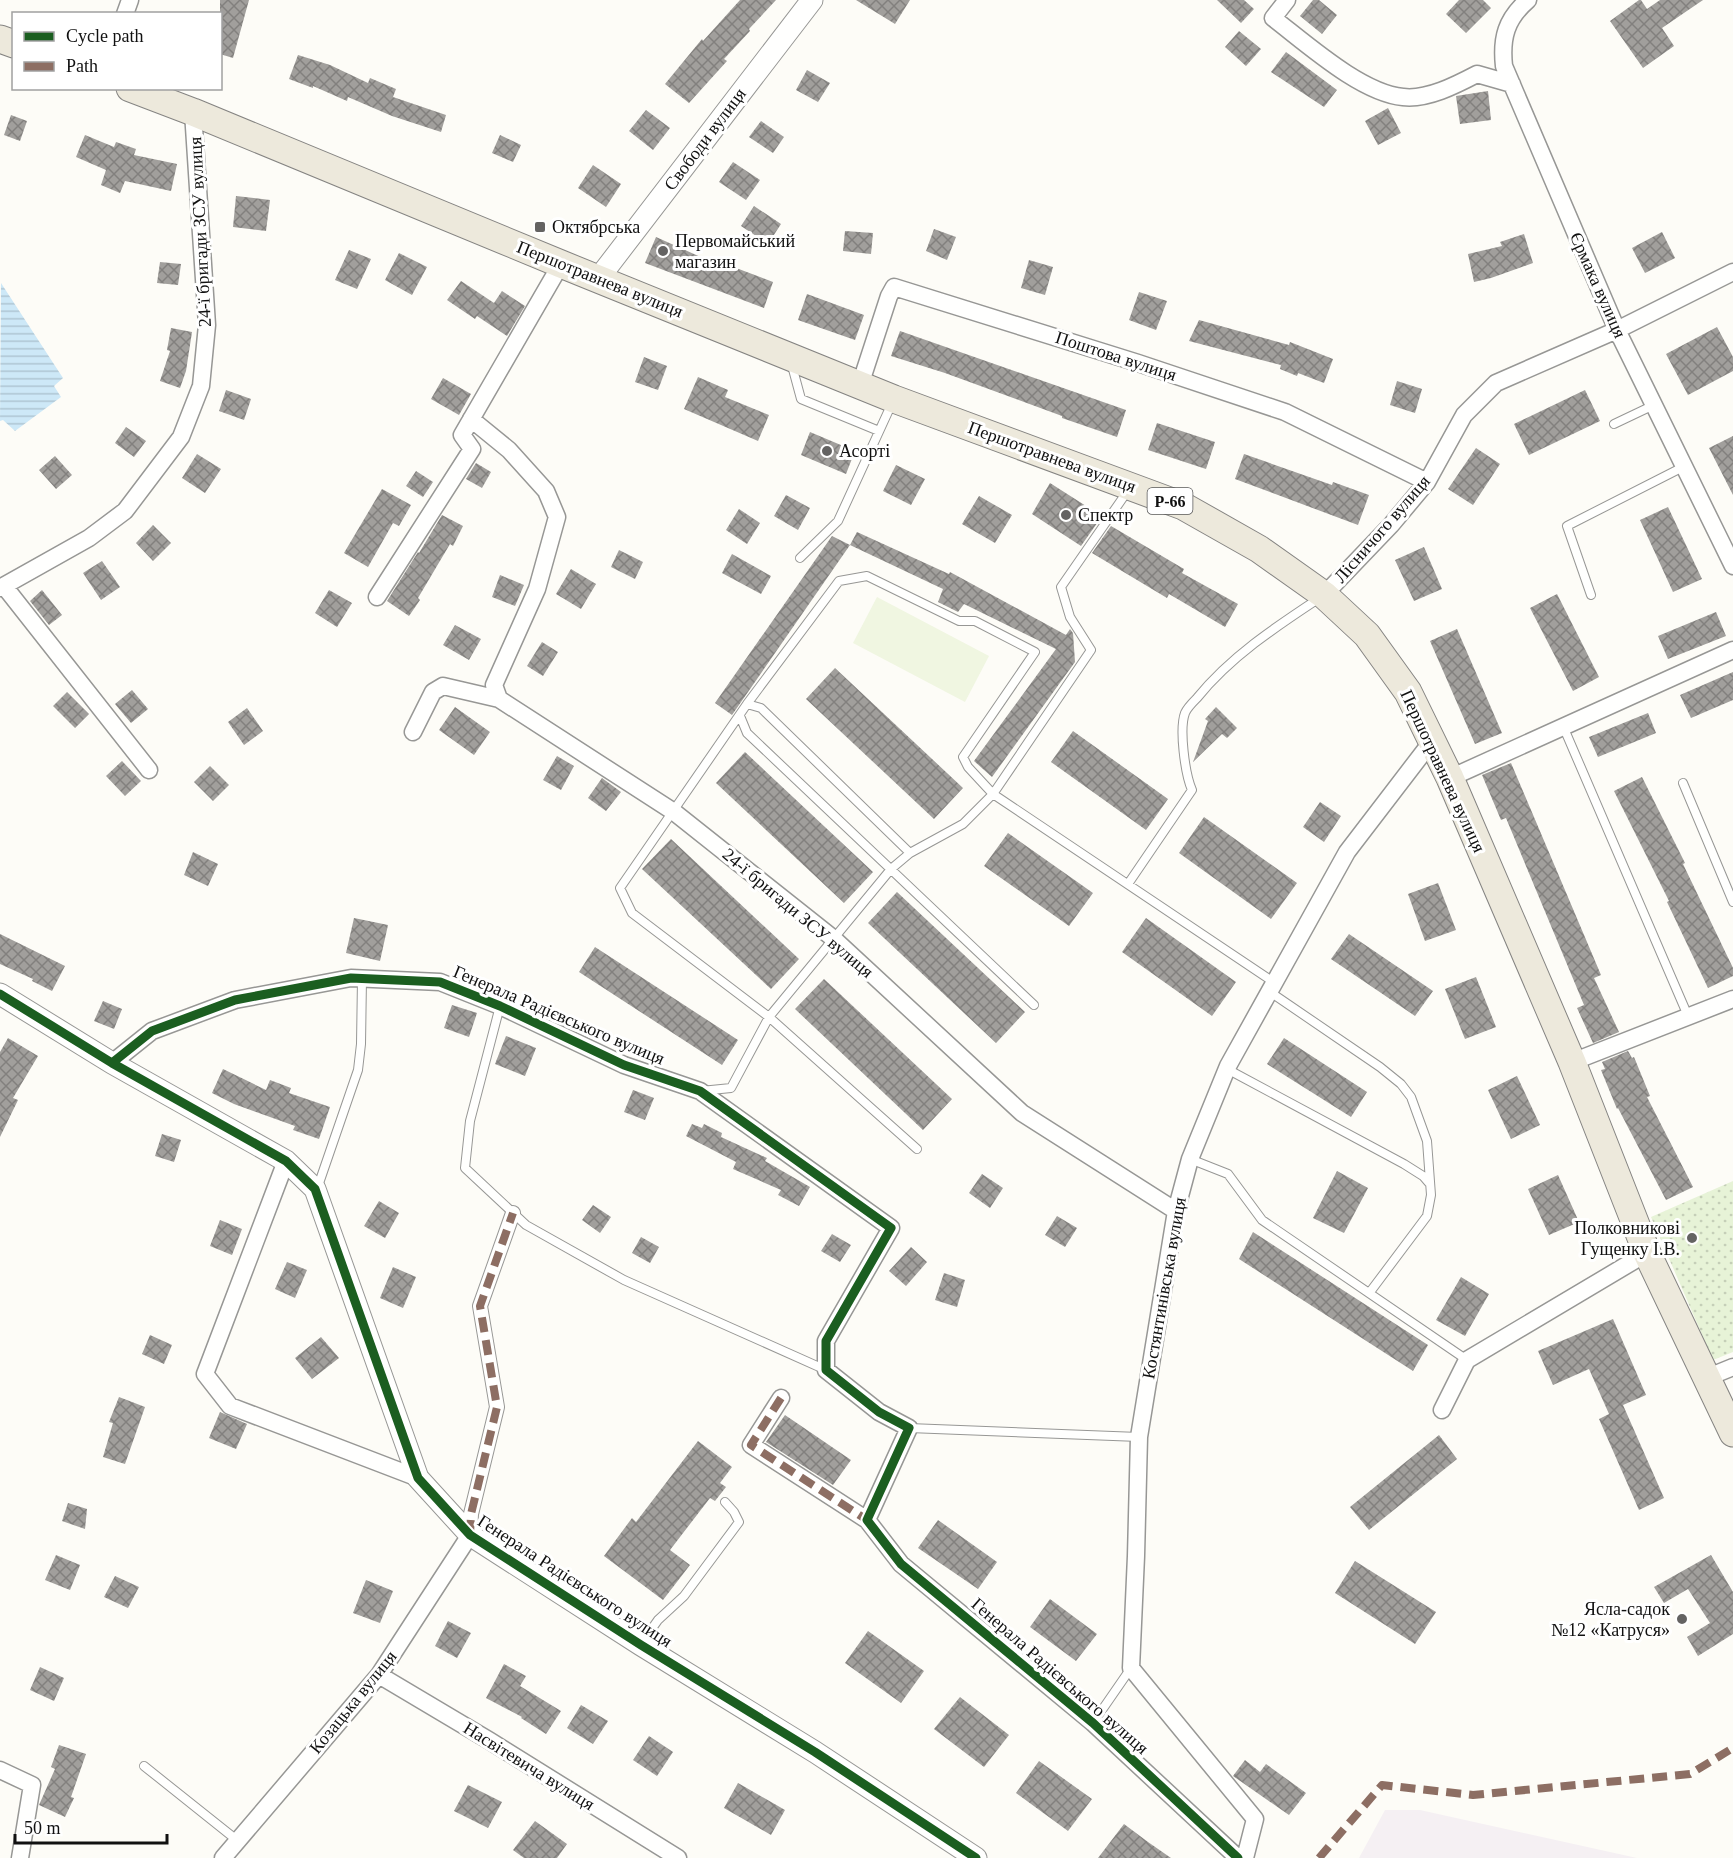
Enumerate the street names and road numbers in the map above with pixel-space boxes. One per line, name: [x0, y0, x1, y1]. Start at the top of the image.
street label: Свободи вулиця: [660, 84, 750, 194]
street label: 24-ї бригади ЗСУ вулиця: [185, 136, 215, 328]
street label: Єрмака вулиця: [1566, 229, 1630, 341]
street label: Першотравнева вулиця: [514, 237, 686, 321]
street label: Поштова вулиця: [1053, 327, 1179, 385]
street label: Першотравнева вулиця: [965, 417, 1139, 497]
street label: Лісничого вулиця: [1330, 471, 1434, 587]
road number: Р-66: [1148, 488, 1192, 514]
street label: Першотравнева вулиця: [1396, 686, 1490, 856]
street label: 24-ї бригади ЗСУ вулиця: [719, 844, 877, 982]
street label: Генерала Радієвського вулиця: [450, 961, 668, 1069]
street label: Костянтинівська вулиця: [1138, 1195, 1190, 1381]
street label: Генерала Радієвського вулиця: [474, 1511, 676, 1651]
street label: Генерала Радієвського вулиця: [968, 1594, 1152, 1758]
street label: Козацька вулиця: [305, 1646, 401, 1758]
street label: Насвітевича вулиця: [460, 1718, 598, 1814]

